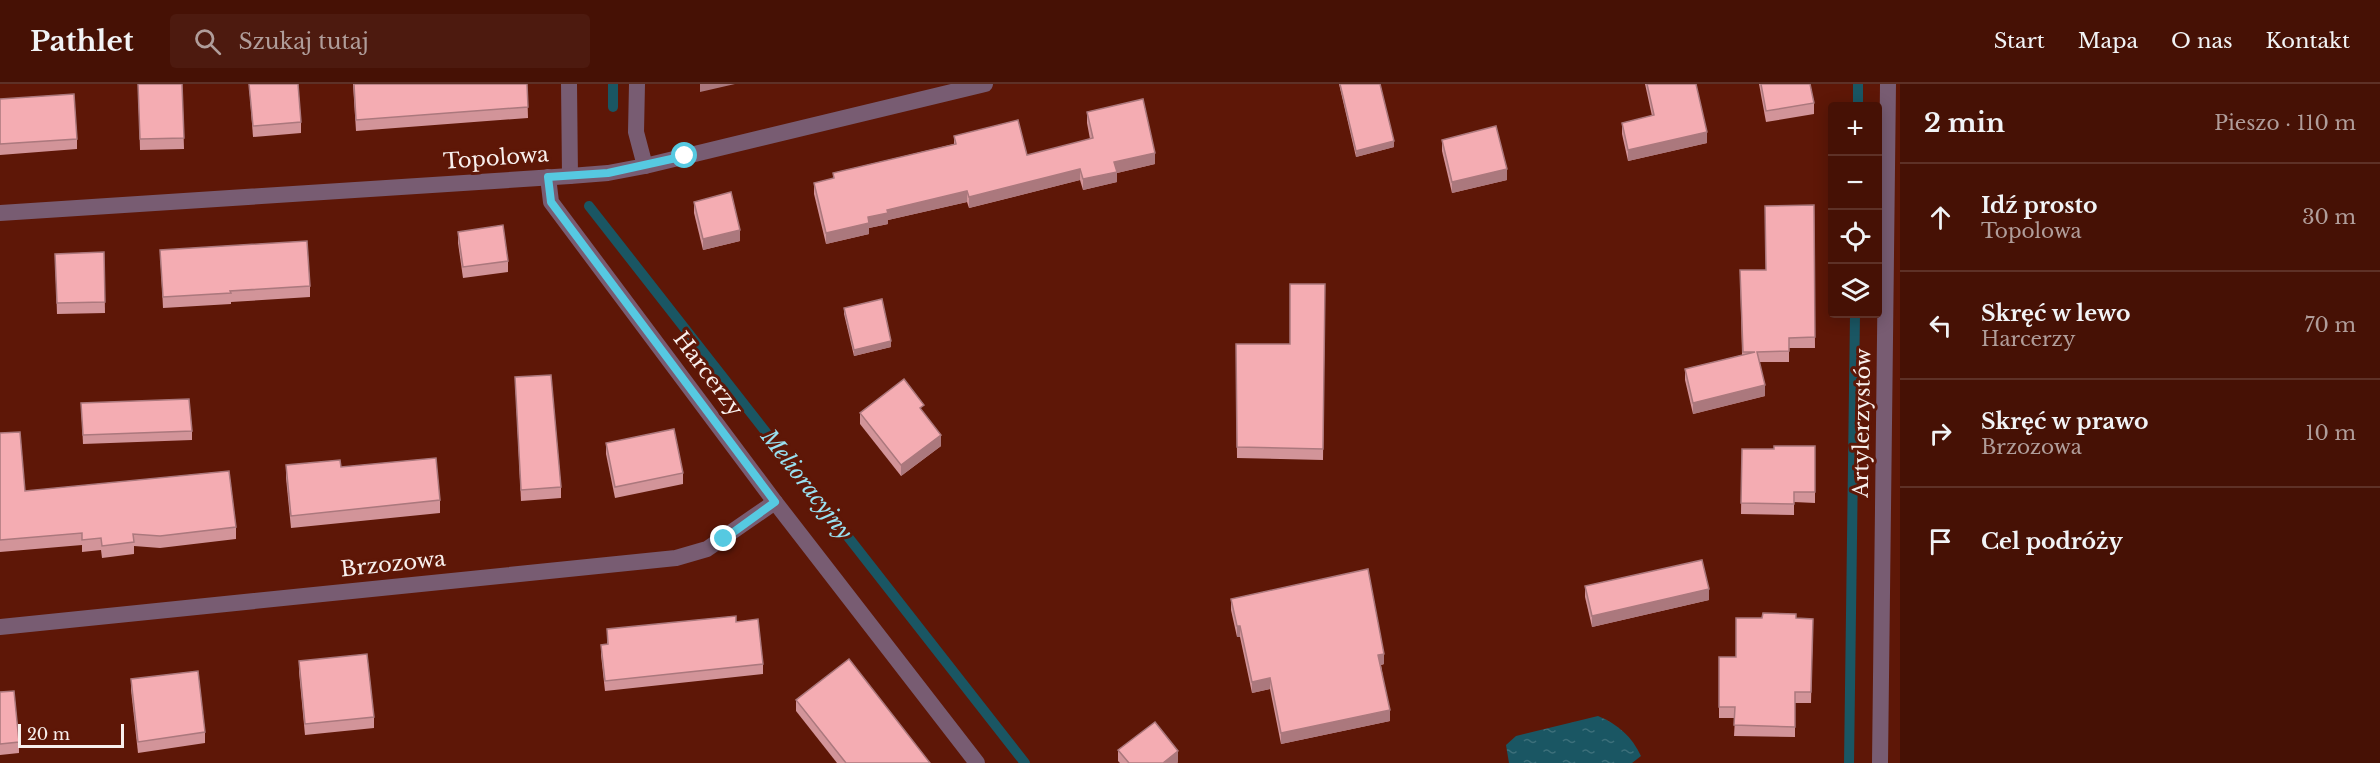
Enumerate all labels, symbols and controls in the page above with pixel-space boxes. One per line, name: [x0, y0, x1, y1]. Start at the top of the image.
search box: [170, 14, 590, 68]
text: Pathlet: [30, 24, 134, 59]
icon: search: [191, 25, 224, 58]
text: Szukaj tutaj: [239, 28, 369, 55]
text: Start: [1994, 28, 2045, 54]
text: Mapa: [2078, 28, 2138, 54]
text: O nas: [2171, 28, 2233, 54]
text: Kontakt: [2266, 28, 2350, 54]
map controls: [1828, 102, 1882, 318]
button: +: [1828, 102, 1882, 156]
text: 2 min: [1924, 107, 2005, 139]
text: Pieszo · 110 m: [2214, 111, 2356, 135]
street label: Topolowa: [442, 141, 550, 175]
route start: [671, 142, 697, 168]
button: −: [1828, 156, 1882, 210]
text: Idź prosto: [1981, 192, 2097, 219]
icon: ahead: [1924, 201, 1957, 234]
text: 30 m: [2302, 205, 2356, 229]
button: locate: [1828, 210, 1882, 264]
text: Topolowa: [1981, 219, 2082, 243]
button: layers: [1828, 264, 1882, 318]
text: Skręć w lewo: [1981, 300, 2130, 327]
icon: left: [1924, 309, 1957, 342]
text: 70 m: [2304, 313, 2356, 337]
street label: Harcerzy: [668, 327, 749, 422]
text: Harcerzy: [1981, 327, 2076, 351]
street label: Artylerzystów: [1848, 348, 1876, 499]
text: Skręć w prawo: [1981, 408, 2148, 435]
icon: right: [1924, 417, 1957, 450]
text: 10 m: [2306, 421, 2356, 445]
water label: Melioracyjny: [755, 423, 858, 545]
text: Brzozowa: [1981, 435, 2082, 459]
route end: [710, 525, 736, 551]
icon: arrive: [1924, 525, 1957, 558]
text: Cel podróży: [1981, 528, 2123, 555]
street label: Brzozowa: [339, 546, 447, 582]
scale bar: [18, 721, 124, 748]
text: 20 m: [27, 724, 70, 744]

